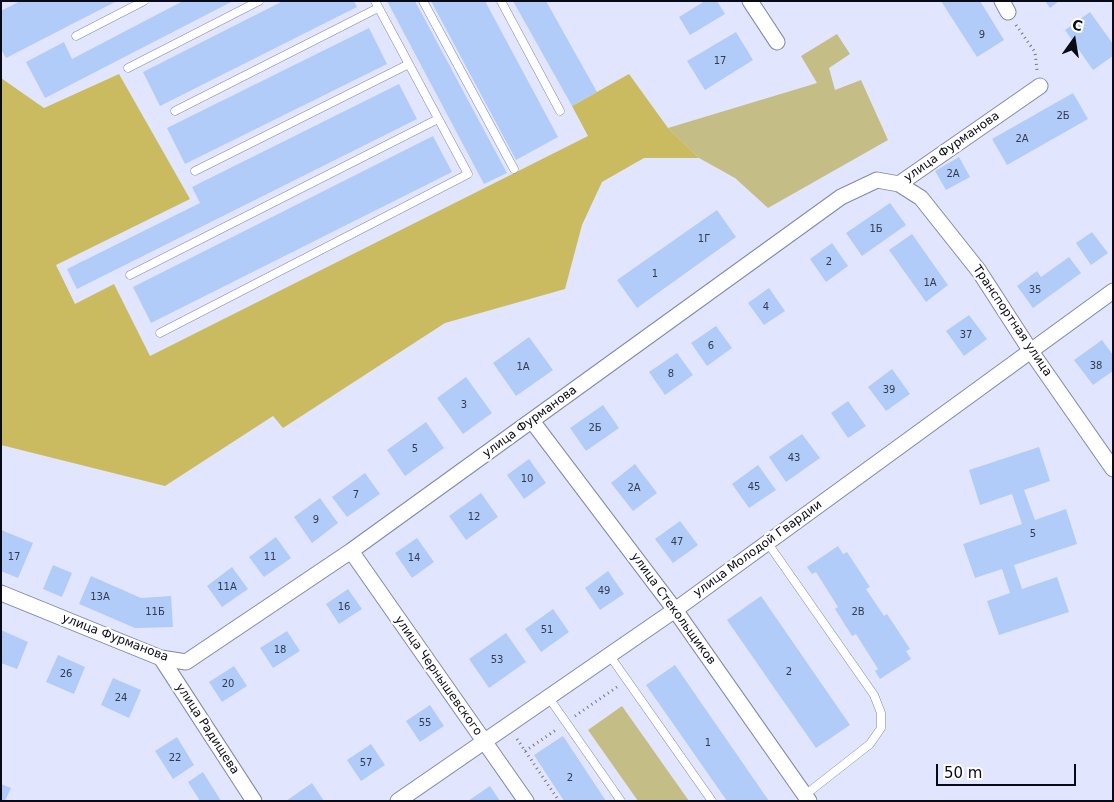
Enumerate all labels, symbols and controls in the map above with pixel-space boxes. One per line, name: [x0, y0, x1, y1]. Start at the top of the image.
north arrow: [1049, 15, 1099, 65]
text: С: [1071, 16, 1084, 34]
house number: 9: [979, 29, 985, 41]
house number: 17: [714, 55, 726, 67]
street label: улица Фурманова: [902, 109, 1002, 185]
house number: 2Б: [1056, 110, 1070, 122]
house number: 2А: [1015, 133, 1029, 145]
house number: 2А: [946, 168, 960, 180]
house number: 1Б: [869, 223, 883, 235]
house number: 1Г: [698, 233, 710, 245]
house number: 2: [826, 256, 832, 268]
street label: Транспортная улица: [969, 263, 1055, 379]
house number: 1: [652, 268, 658, 280]
house number: 1А: [923, 277, 937, 289]
house number: 35: [1029, 284, 1041, 296]
house number: 4: [763, 301, 769, 313]
house number: 37: [960, 329, 972, 341]
house number: 6: [708, 340, 714, 352]
house number: 38: [1090, 360, 1102, 372]
house number: 1А: [516, 361, 530, 373]
house number: 8: [668, 368, 674, 380]
street label: улица Фурманова: [480, 383, 580, 461]
house number: 39: [883, 384, 895, 396]
house number: 3: [461, 399, 467, 411]
house number: 2Б: [588, 422, 602, 434]
house number: 5: [412, 443, 418, 455]
house number: 43: [788, 452, 800, 464]
house number: 10: [521, 473, 533, 485]
house number: 45: [748, 481, 760, 493]
house number: 2А: [627, 482, 641, 494]
house number: 7: [353, 489, 359, 501]
street label: улица Молодой Гвардии: [691, 498, 825, 600]
house number: 12: [468, 511, 480, 523]
house number: 9: [313, 514, 319, 526]
house number: 5: [1030, 528, 1036, 540]
house number: 47: [671, 536, 683, 548]
street label: улица Стекольщиков: [628, 550, 718, 668]
house number: 17: [8, 551, 20, 563]
house number: 11: [264, 551, 276, 563]
house number: 14: [408, 552, 420, 564]
house number: 11А: [217, 581, 237, 593]
house number: 49: [598, 585, 610, 597]
house number: 13А: [90, 591, 110, 603]
house number: 16: [338, 601, 350, 613]
house number: 11Б: [145, 606, 165, 618]
house number: 2В: [851, 606, 865, 618]
street label: улица Фурманова: [60, 611, 170, 665]
street label: улица Чернышевского: [391, 613, 485, 739]
house number: 51: [541, 624, 553, 636]
house number: 18: [274, 644, 286, 656]
house number: 53: [491, 654, 503, 666]
house number: 2: [786, 666, 792, 678]
house number: 26: [60, 668, 72, 680]
house number: 20: [222, 678, 234, 690]
street label: улица Радищева: [172, 681, 242, 777]
house number: 24: [115, 692, 127, 704]
house number: 55: [419, 717, 431, 729]
house number: 1: [705, 737, 711, 749]
house number: 22: [169, 752, 181, 764]
scale bar: [939, 754, 1079, 786]
house number: 57: [360, 757, 372, 769]
text: 50 m: [944, 764, 982, 782]
house number: 2: [567, 772, 573, 784]

